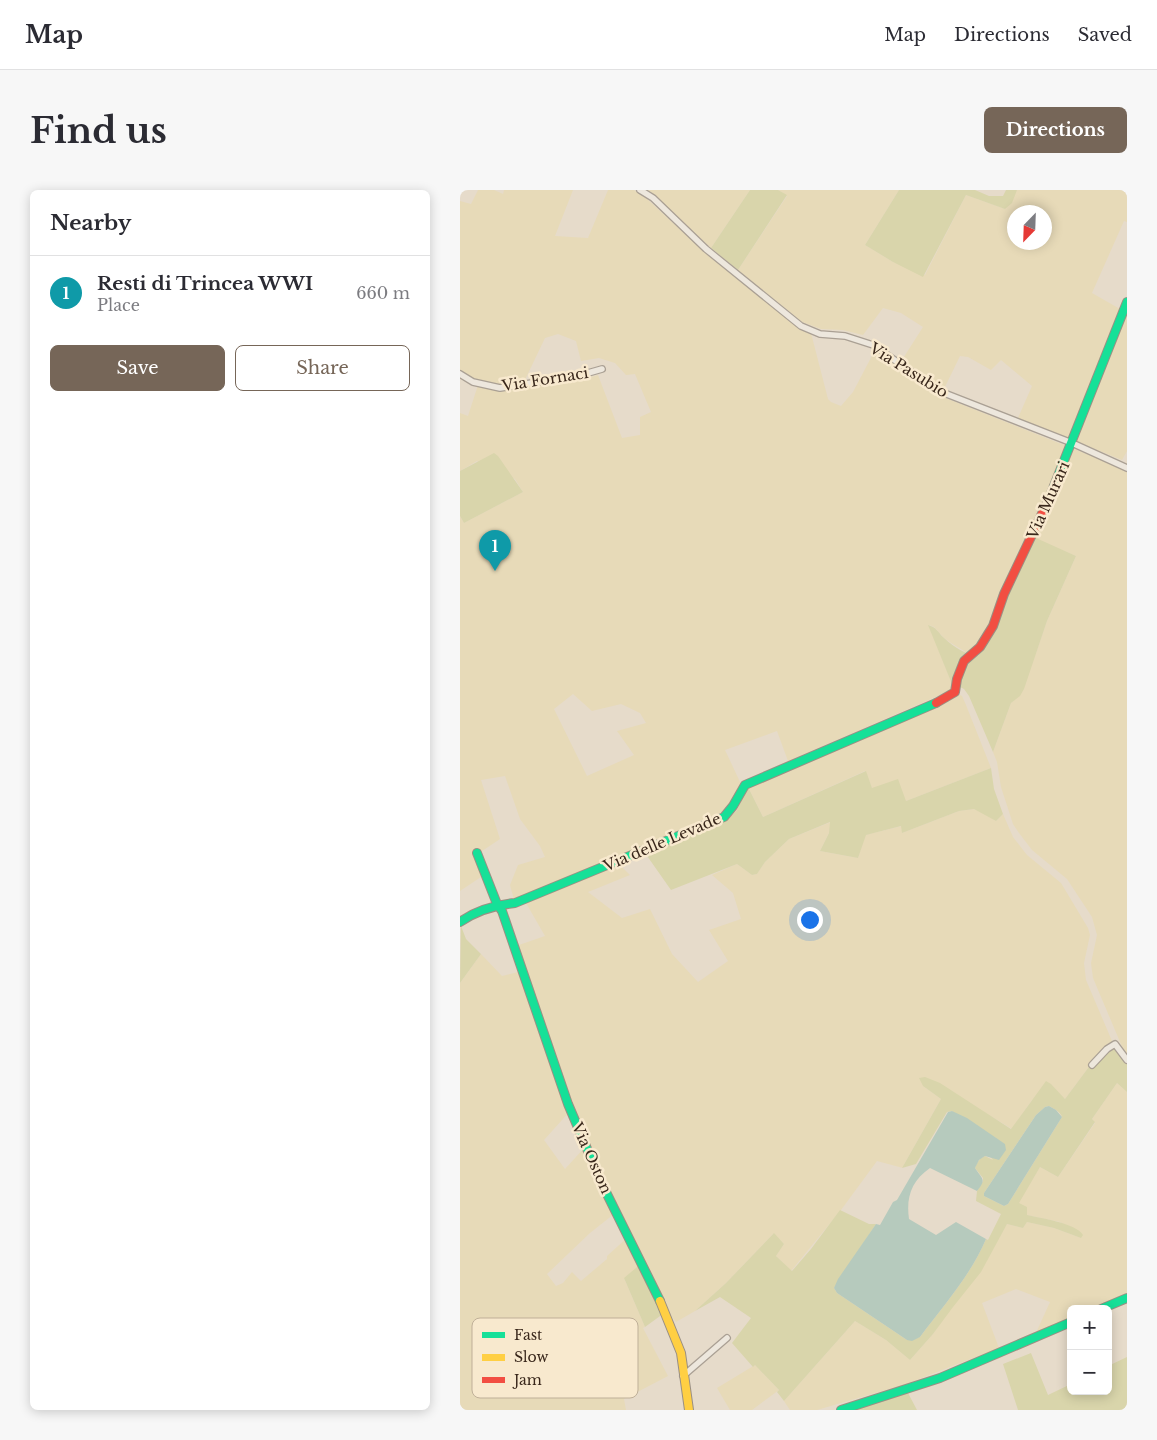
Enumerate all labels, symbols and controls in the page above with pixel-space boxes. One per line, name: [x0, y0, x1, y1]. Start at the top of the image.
text: Map: [25, 20, 83, 49]
text: Map: [884, 24, 926, 46]
text: Directions: [954, 24, 1050, 46]
text: Saved: [1078, 24, 1132, 46]
button: Directions: [984, 107, 1127, 153]
text: Find us: [30, 109, 167, 152]
north arrow: [1007, 205, 1052, 250]
text: Nearby: [50, 210, 131, 236]
text: Resti di Trincea WWI: [97, 272, 313, 295]
text: 1: [63, 283, 69, 303]
text: 660 m: [356, 283, 410, 303]
text: Place: [97, 295, 140, 315]
street label: Via Pasubio: [865, 338, 952, 402]
button: Save: [50, 345, 225, 391]
button: Share: [235, 345, 410, 391]
street label: Via Fornaci: [499, 363, 590, 395]
street label: Via Murari: [1022, 458, 1074, 543]
pin: 1: [479, 530, 511, 571]
street label: Via delle Levade: [599, 809, 724, 876]
your location: [797, 907, 823, 933]
street label: Via Oston: [567, 1119, 616, 1197]
map controls: [1067, 1305, 1112, 1395]
button: +: [1067, 1305, 1112, 1350]
legend: [472, 1318, 638, 1398]
text: Fast: [514, 1326, 543, 1344]
text: Slow: [514, 1348, 548, 1366]
button: −: [1067, 1350, 1112, 1395]
text: Jam: [512, 1371, 542, 1389]

